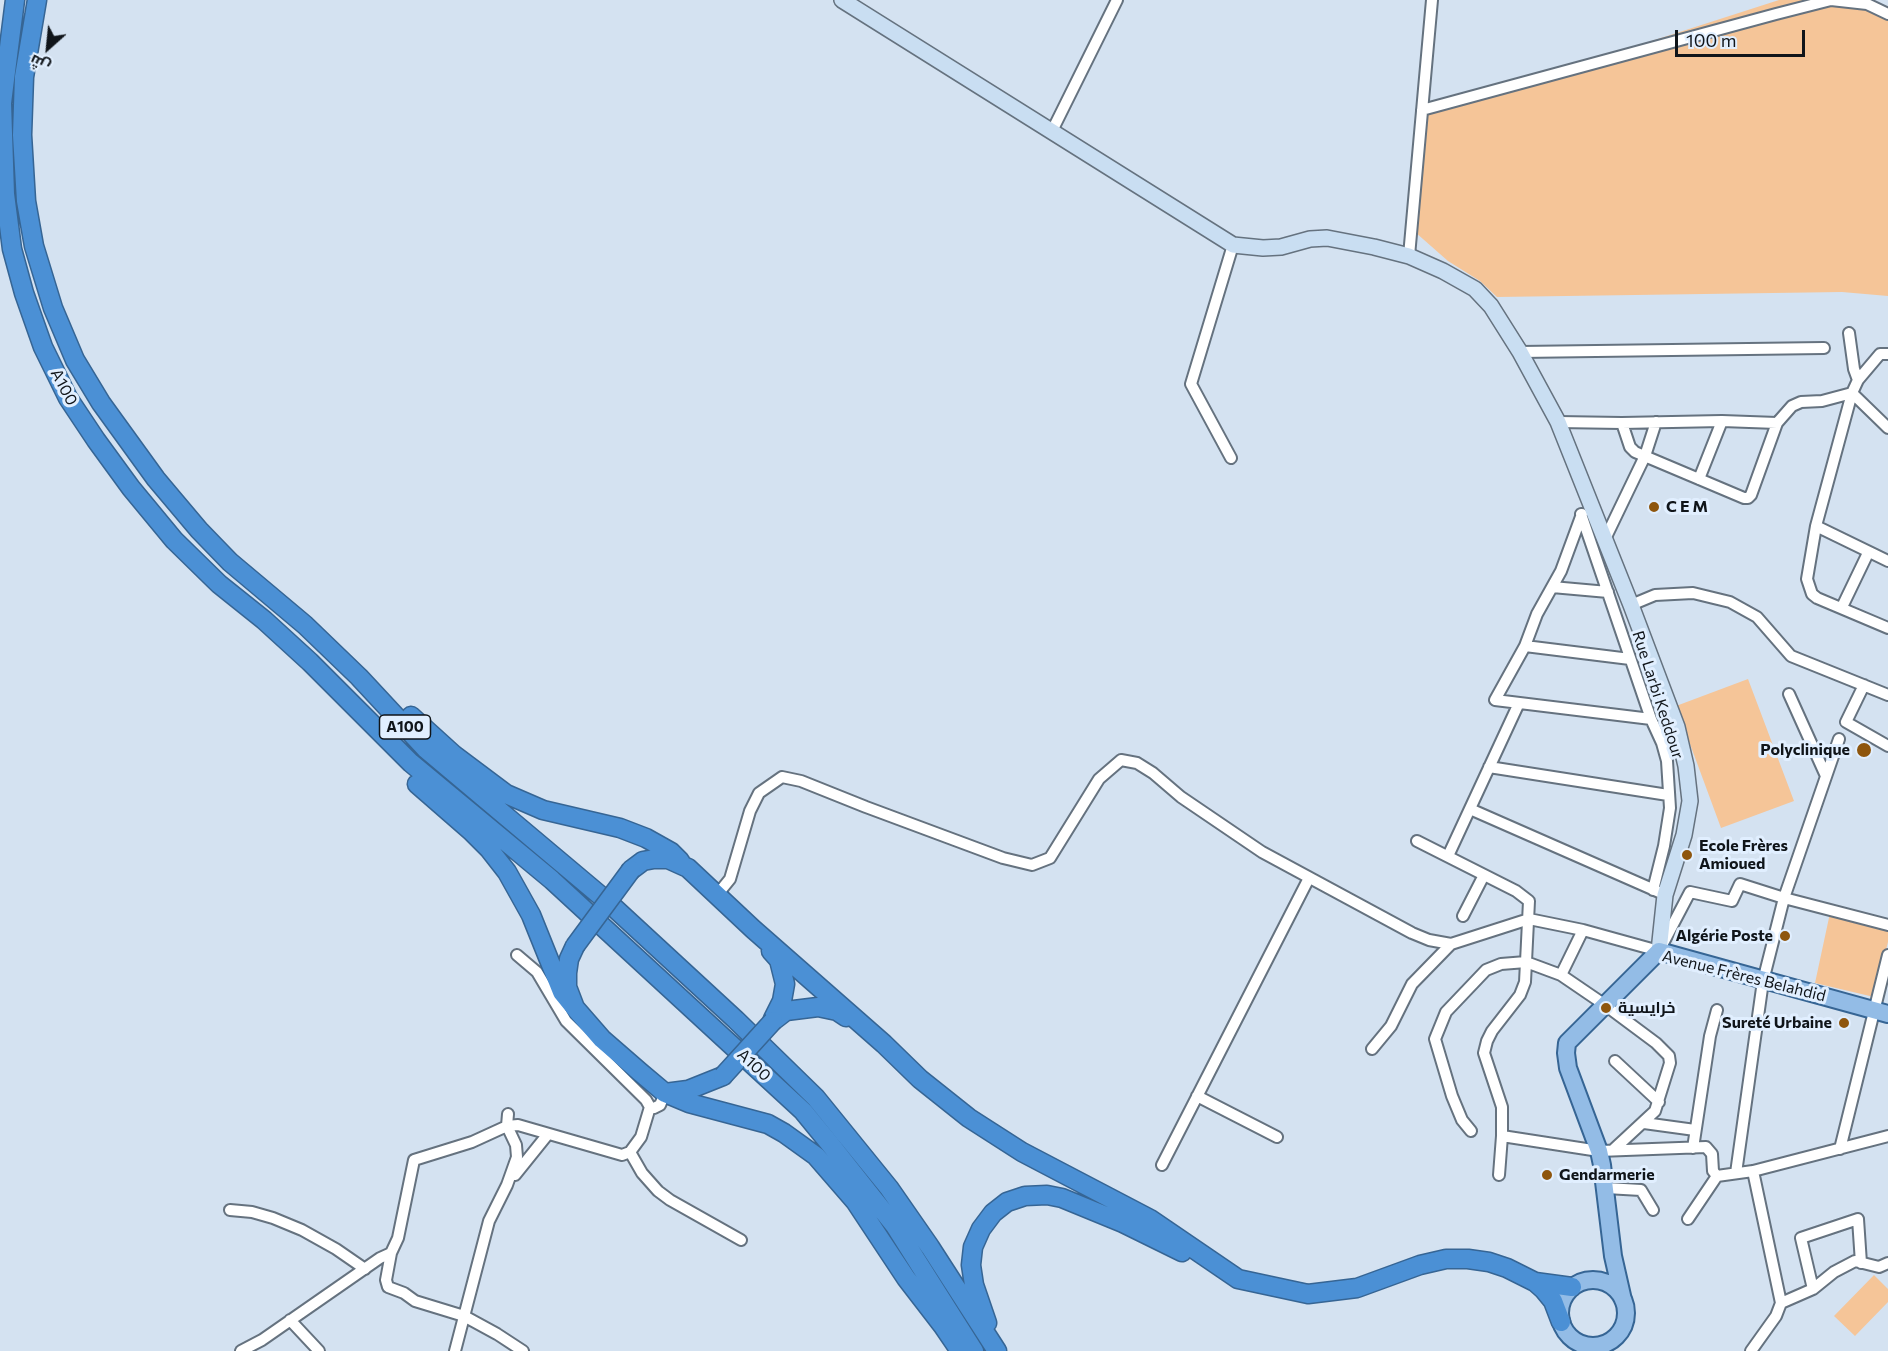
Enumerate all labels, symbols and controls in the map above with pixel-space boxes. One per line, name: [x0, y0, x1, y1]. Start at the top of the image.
north arrow: [18, 18, 78, 78]
scale bar: [1678, 18, 1808, 56]
text: 100 m: [1686, 29, 1736, 51]
text: ش: [26, 51, 53, 78]
street label: A100: [46, 365, 82, 409]
place label: C E M: [1666, 497, 1708, 517]
marker: C E M: [1647, 500, 1661, 514]
street label: Rue Larbi Keddour: [1628, 628, 1688, 762]
road number: A100: [380, 715, 430, 739]
place label: Polyclinique: [1760, 740, 1850, 760]
marker: Polyclinique: [1855, 741, 1873, 759]
place label: Ecole Frères Amioued: [1699, 836, 1788, 874]
marker: Ecole Frères Amioued: [1680, 848, 1694, 862]
place label: Algérie Poste: [1676, 926, 1773, 946]
marker: Algérie Poste: [1778, 929, 1792, 943]
street label: Avenue Frères Belahdid: [1660, 946, 1828, 1006]
place label: خرايسية: [1618, 998, 1676, 1018]
marker: خرايسية: [1599, 1001, 1613, 1015]
place label: Sureté Urbaine: [1722, 1013, 1832, 1033]
marker: Sureté Urbaine: [1837, 1016, 1851, 1030]
street label: A100: [733, 1045, 775, 1085]
place label: Gendarmerie: [1559, 1165, 1655, 1185]
marker: Gendarmerie: [1540, 1168, 1554, 1182]

